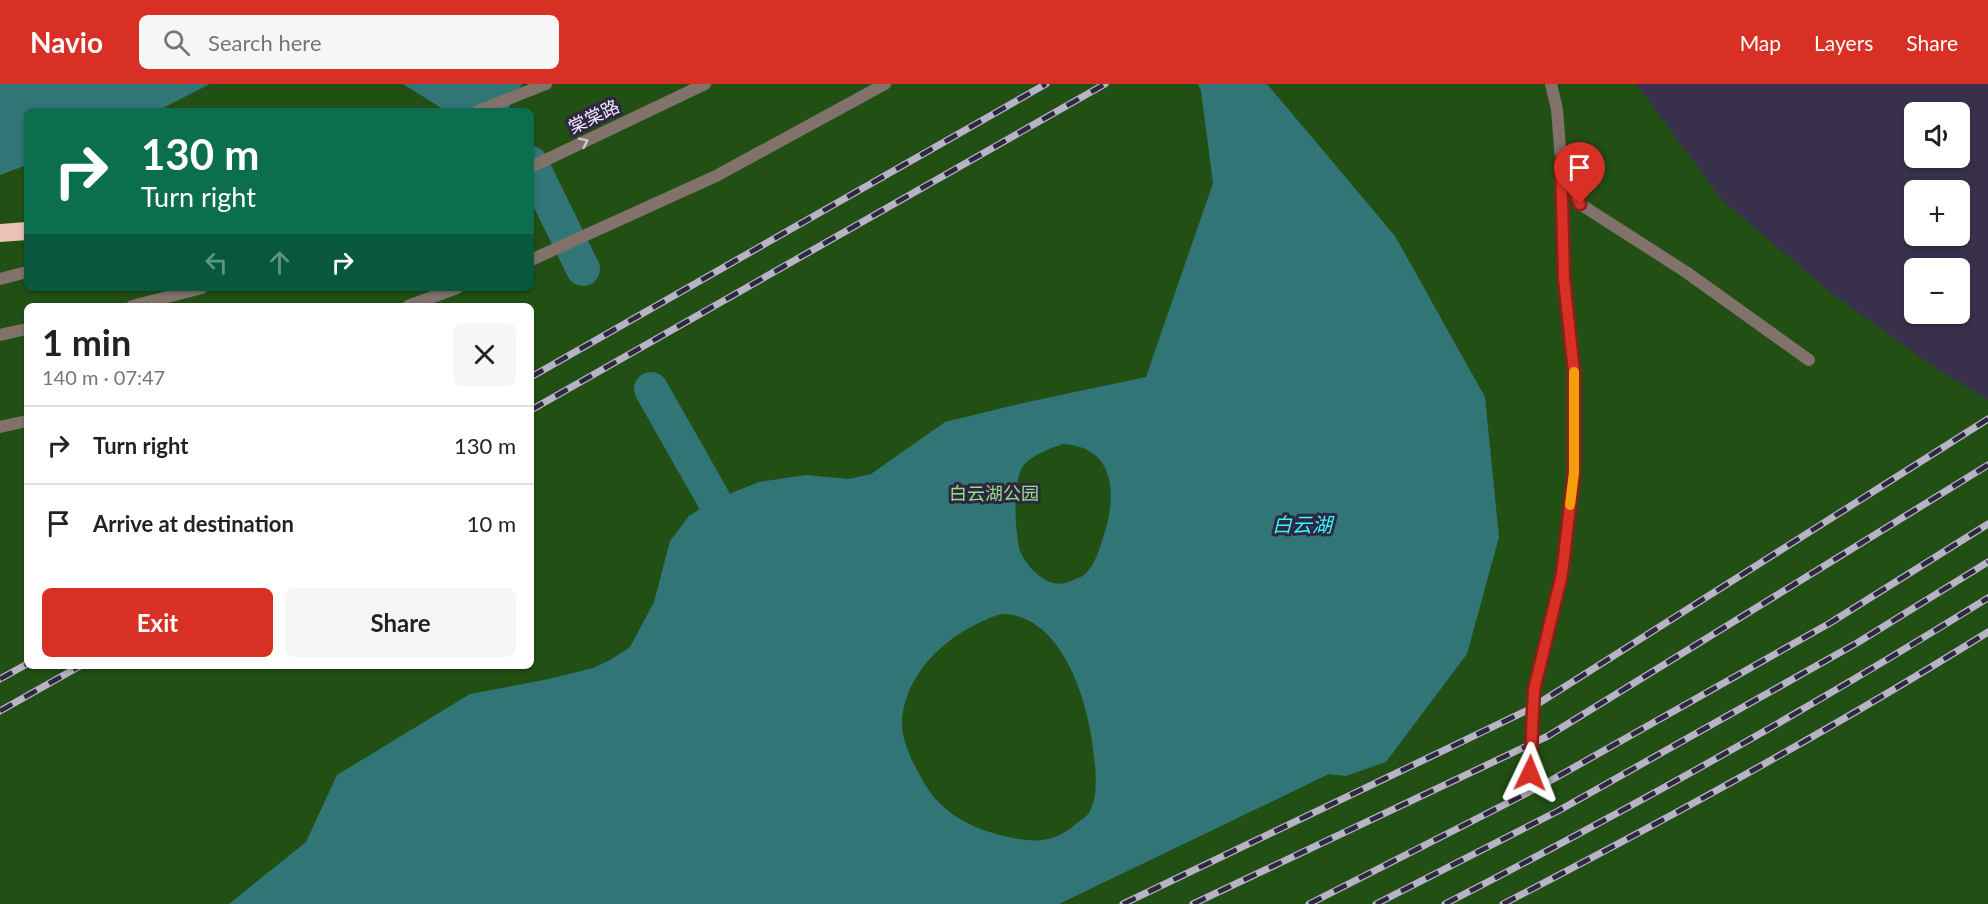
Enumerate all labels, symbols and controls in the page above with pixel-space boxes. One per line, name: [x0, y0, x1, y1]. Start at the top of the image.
search box: [139, 15, 559, 69]
text: Navio: [30, 25, 103, 59]
icon: search: [160, 26, 193, 59]
text: Search here: [208, 29, 322, 56]
text: Map: [1740, 30, 1781, 55]
text: Layers: [1814, 30, 1873, 55]
text: Share: [1906, 30, 1958, 55]
street label: 棠棠路: [564, 94, 623, 138]
map controls: [1904, 102, 1970, 324]
button: sound: [1904, 102, 1970, 168]
text: 130 m: [141, 129, 259, 179]
icon: right: [42, 132, 120, 210]
one-way arrow: [577, 137, 588, 149]
pin: [1554, 142, 1605, 204]
icon: arrive: [1563, 151, 1596, 184]
text: Turn right: [141, 180, 256, 213]
button: +: [1904, 180, 1970, 246]
icon: left: [200, 246, 233, 279]
icon: ahead: [263, 246, 296, 279]
icon: right: [326, 246, 359, 279]
button: −: [1904, 258, 1970, 324]
text: 1 min: [42, 320, 131, 364]
button: close: [453, 323, 516, 386]
text: 140 m · 07:47: [42, 365, 165, 389]
icon: right: [42, 429, 75, 462]
text: Turn right: [93, 432, 188, 459]
text: 130 m: [454, 432, 516, 459]
park label: 白云湖公园: [949, 482, 1039, 504]
icon: arrive: [42, 507, 75, 540]
text: Arrive at destination: [93, 510, 294, 537]
text: 10 m: [467, 510, 516, 537]
water label: 白云湖: [1272, 512, 1335, 536]
button: Exit: [42, 588, 273, 657]
button: Share: [285, 588, 516, 657]
position arrow: [1498, 741, 1562, 805]

